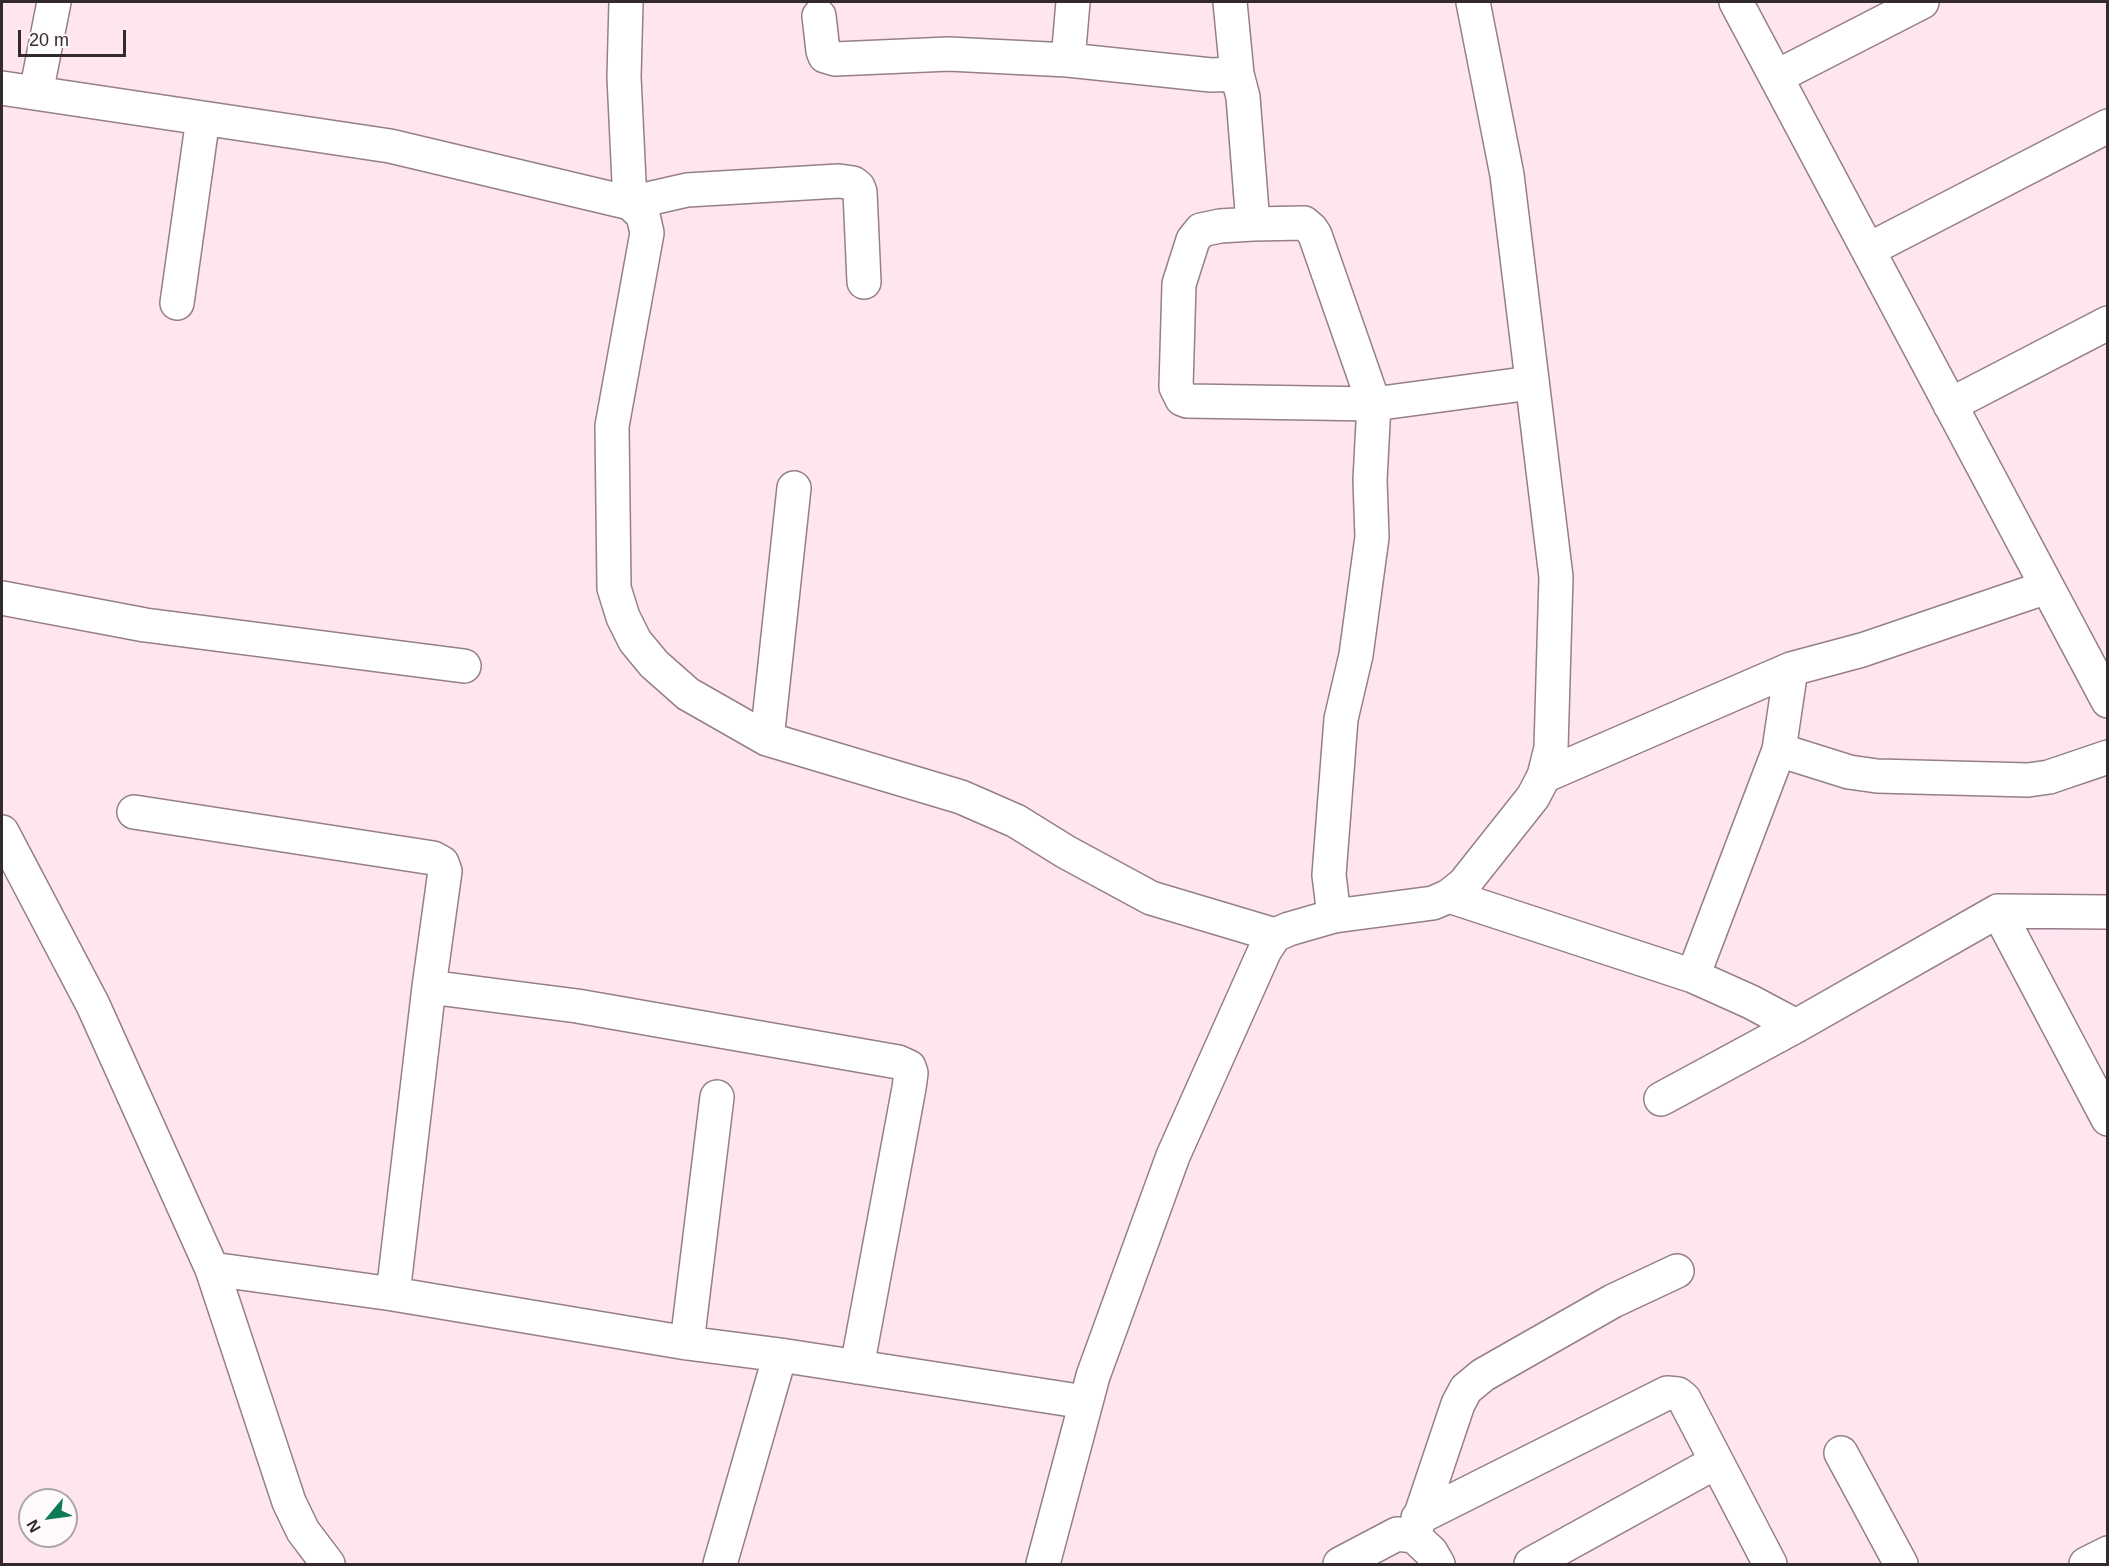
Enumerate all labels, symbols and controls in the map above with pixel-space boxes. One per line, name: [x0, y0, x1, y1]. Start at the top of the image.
scale bar: [21, 18, 129, 56]
text: 20 m: [29, 30, 69, 50]
north arrow: [18, 1488, 78, 1548]
text: N: [23, 1517, 44, 1535]

